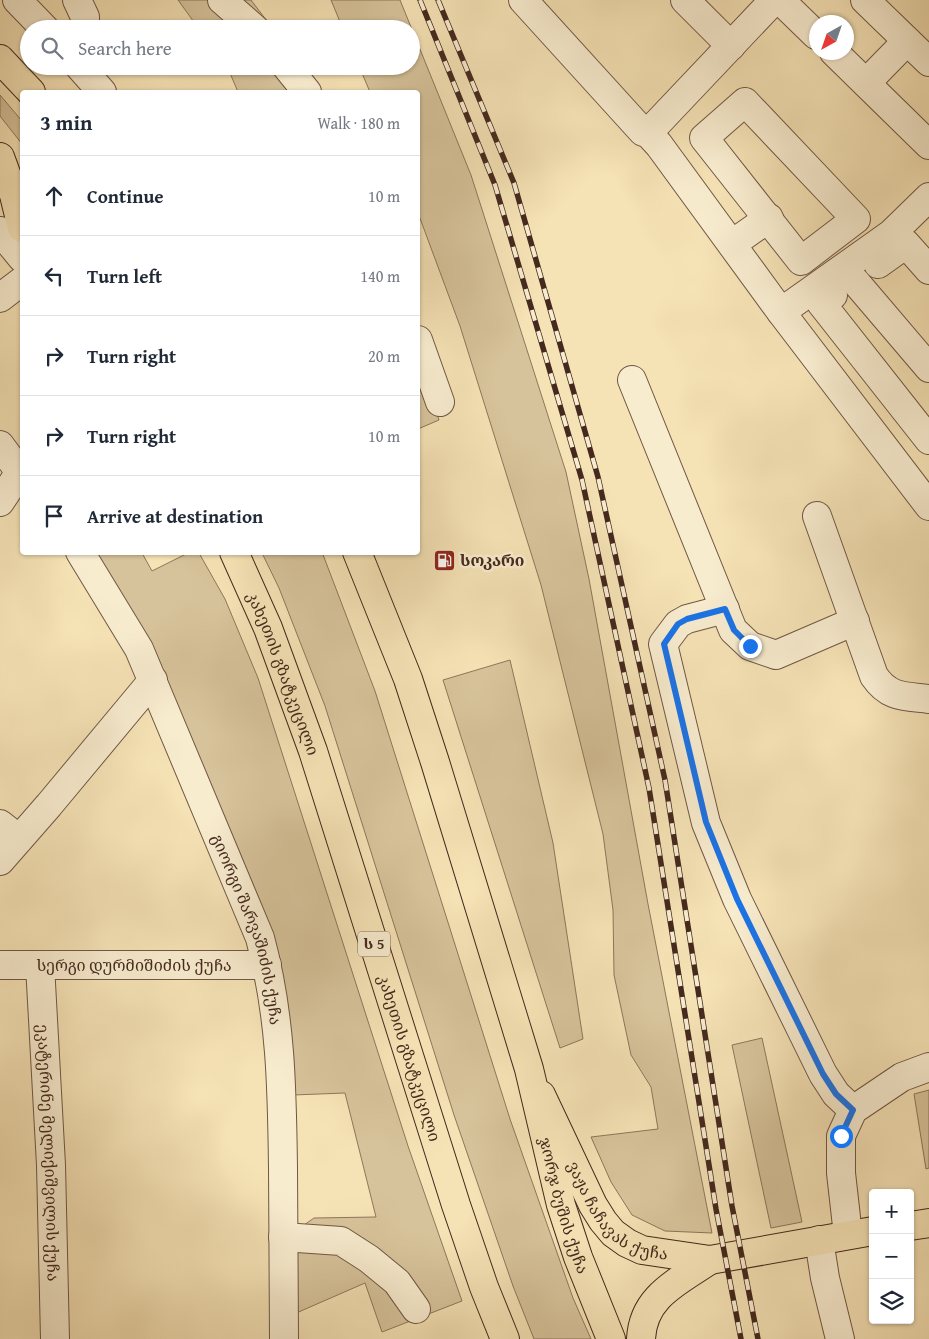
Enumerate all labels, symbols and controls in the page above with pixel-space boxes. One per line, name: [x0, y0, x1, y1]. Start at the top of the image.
north arrow: [809, 15, 854, 60]
search box: [20, 20, 420, 75]
icon: search: [38, 34, 66, 62]
text: Search here: [78, 34, 172, 62]
text: 3 min: [40, 107, 92, 138]
text: Walk · 180 m: [317, 111, 400, 135]
icon: ahead: [40, 182, 68, 210]
text: Continue: [87, 182, 164, 210]
text: 10 m: [368, 184, 400, 208]
icon: left: [40, 262, 68, 290]
text: Turn left: [87, 262, 162, 290]
text: 140 m: [360, 264, 400, 288]
icon: right: [40, 342, 68, 370]
text: Turn right: [87, 342, 176, 370]
text: 20 m: [368, 344, 400, 368]
icon: right: [40, 422, 68, 450]
text: Turn right: [87, 422, 176, 450]
text: 10 m: [368, 424, 400, 448]
icon: arrive: [40, 502, 68, 530]
text: Arrive at destination: [87, 502, 263, 530]
fuel station icon: სოკარი: [432, 548, 456, 572]
place label: სოკარი: [460, 548, 524, 572]
street label: კახეთის გზატკეცილი: [241, 587, 326, 759]
route end: [739, 635, 762, 658]
street label: გიორგი შარვაშიძის ქუჩა: [206, 830, 288, 1026]
road number: ს 5: [358, 932, 390, 956]
street label: სერგი დურმიშიძის ქუჩა: [36, 953, 232, 977]
street label: კახეთის გზატკეცილი: [372, 971, 447, 1144]
street label: ეკატერინე მელიქიშვილის ქუჩა: [31, 1024, 66, 1282]
route start: [830, 1125, 853, 1148]
street label: ჯორჯ ბუშის ქუჩა: [533, 1135, 595, 1277]
street label: ვაჟა ჩაჩავას ქუჩა: [562, 1157, 670, 1266]
map controls: [869, 1189, 914, 1324]
button: +: [869, 1189, 914, 1234]
button: −: [869, 1234, 914, 1279]
button: layers: [869, 1279, 914, 1324]

